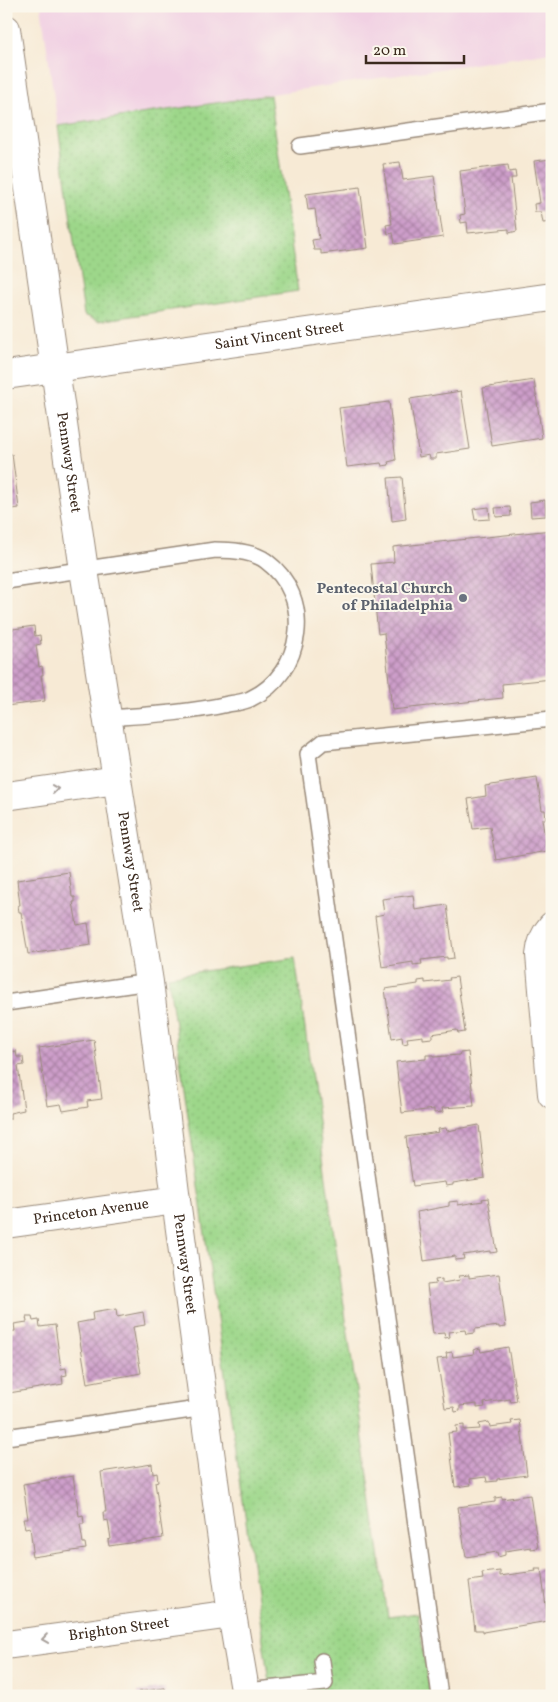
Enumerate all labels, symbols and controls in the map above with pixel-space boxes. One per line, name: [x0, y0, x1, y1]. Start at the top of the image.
scale bar: [366, 32, 463, 64]
text: 20 m: [373, 41, 406, 62]
street label: Saint Vincent Street: [213, 316, 345, 356]
street label: Pennway Street: [51, 411, 86, 514]
place label: Pentecostal Church of Philadelphia: [317, 579, 453, 617]
marker: Pentecostal Church of Philadelphia: [457, 592, 469, 604]
one-way arrow: [51, 784, 59, 795]
street label: Pennway Street: [112, 810, 148, 914]
street label: Princeton Avenue: [32, 1193, 150, 1231]
street label: Pennway Street: [167, 1212, 202, 1316]
street label: Brighton Street: [67, 1612, 171, 1647]
one-way arrow: [41, 1634, 49, 1644]

